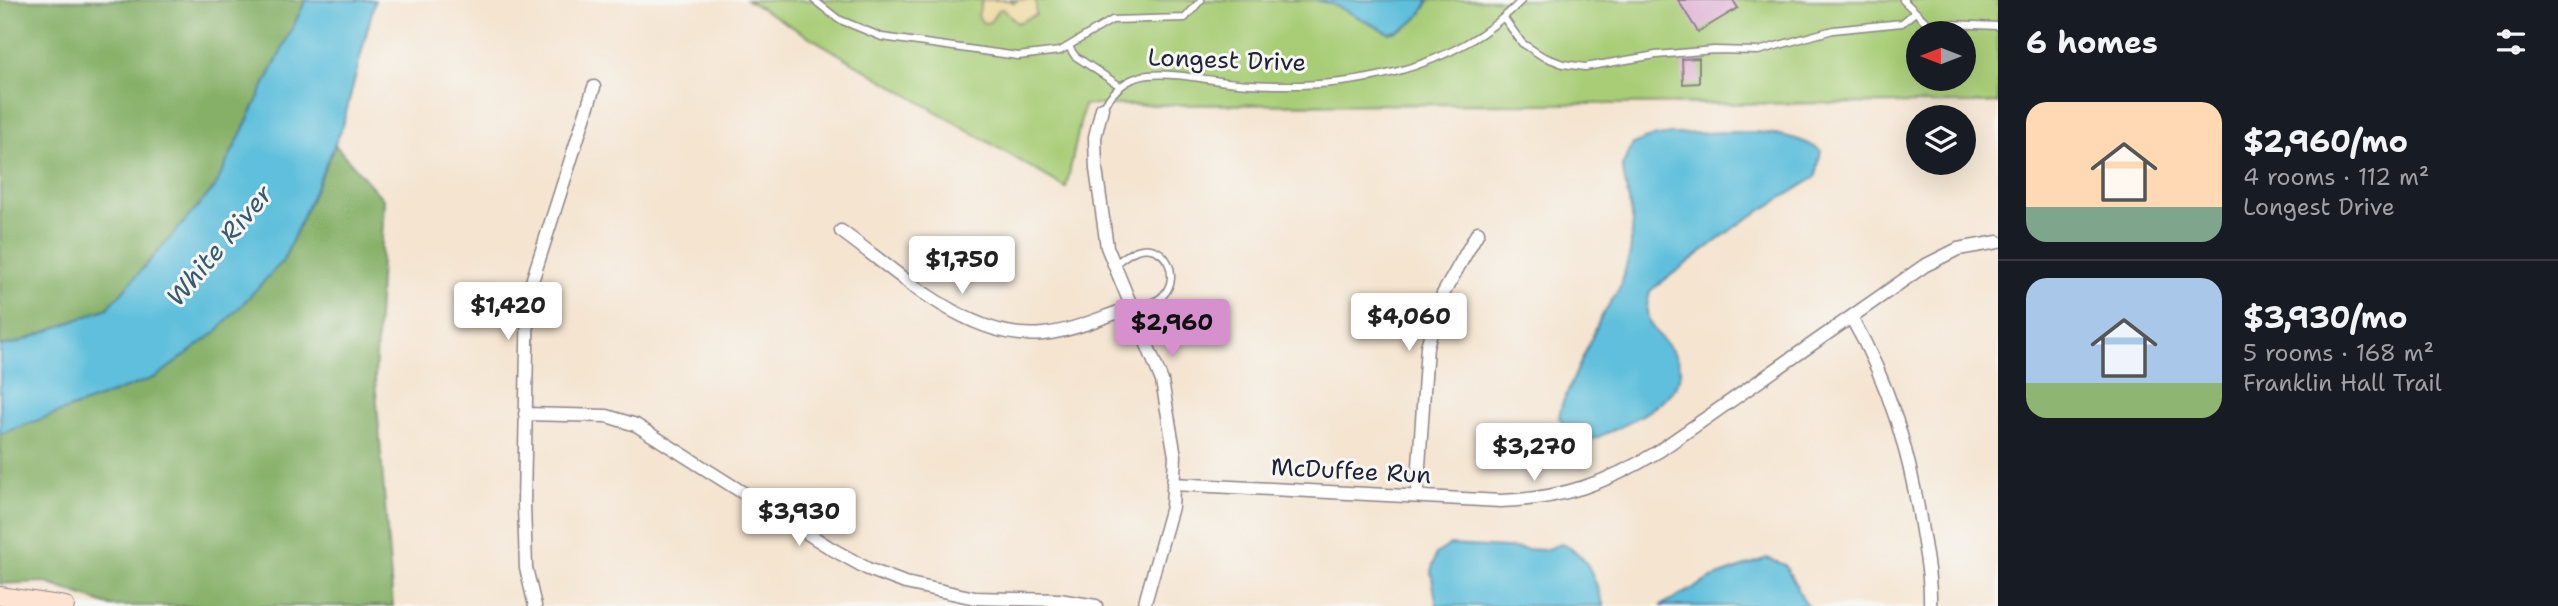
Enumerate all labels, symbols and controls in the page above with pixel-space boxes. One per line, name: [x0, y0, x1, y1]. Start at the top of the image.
north arrow: [1906, 21, 1976, 91]
map controls: [1906, 21, 1976, 175]
text: 6 homes: [2026, 22, 2158, 63]
icon: filters: [2492, 23, 2530, 61]
street label: Longest Drive: [1147, 41, 1307, 79]
button: layers: [1906, 105, 1976, 175]
text: $2,960/mo: [2243, 121, 2408, 162]
icon: home: [2082, 130, 2166, 214]
text: 4 rooms · 112 m²: [2243, 162, 2429, 192]
water label: White River: [158, 176, 281, 313]
text: Longest Drive: [2243, 192, 2395, 222]
pin: $1,750: [905, 236, 1019, 296]
text: $1,750: [925, 244, 999, 274]
pin: $1,420: [451, 282, 565, 342]
text: $1,420: [470, 290, 546, 320]
pin: $4,060: [1352, 294, 1466, 353]
text: $3,930/mo: [2243, 297, 2408, 338]
pin: $2,960: [1115, 300, 1229, 359]
text: $4,060: [1367, 301, 1451, 331]
icon: home: [2082, 306, 2166, 390]
text: $2,960: [1131, 307, 1213, 337]
text: 5 rooms · 168 m²: [2243, 338, 2434, 368]
text: Franklin Hall Trail: [2243, 368, 2442, 398]
pin: $3,270: [1477, 424, 1591, 483]
text: $3,270: [1492, 431, 1576, 461]
street label: McDuffee Run: [1270, 451, 1432, 491]
pin: $3,930: [742, 489, 856, 548]
text: $3,930: [758, 496, 840, 526]

